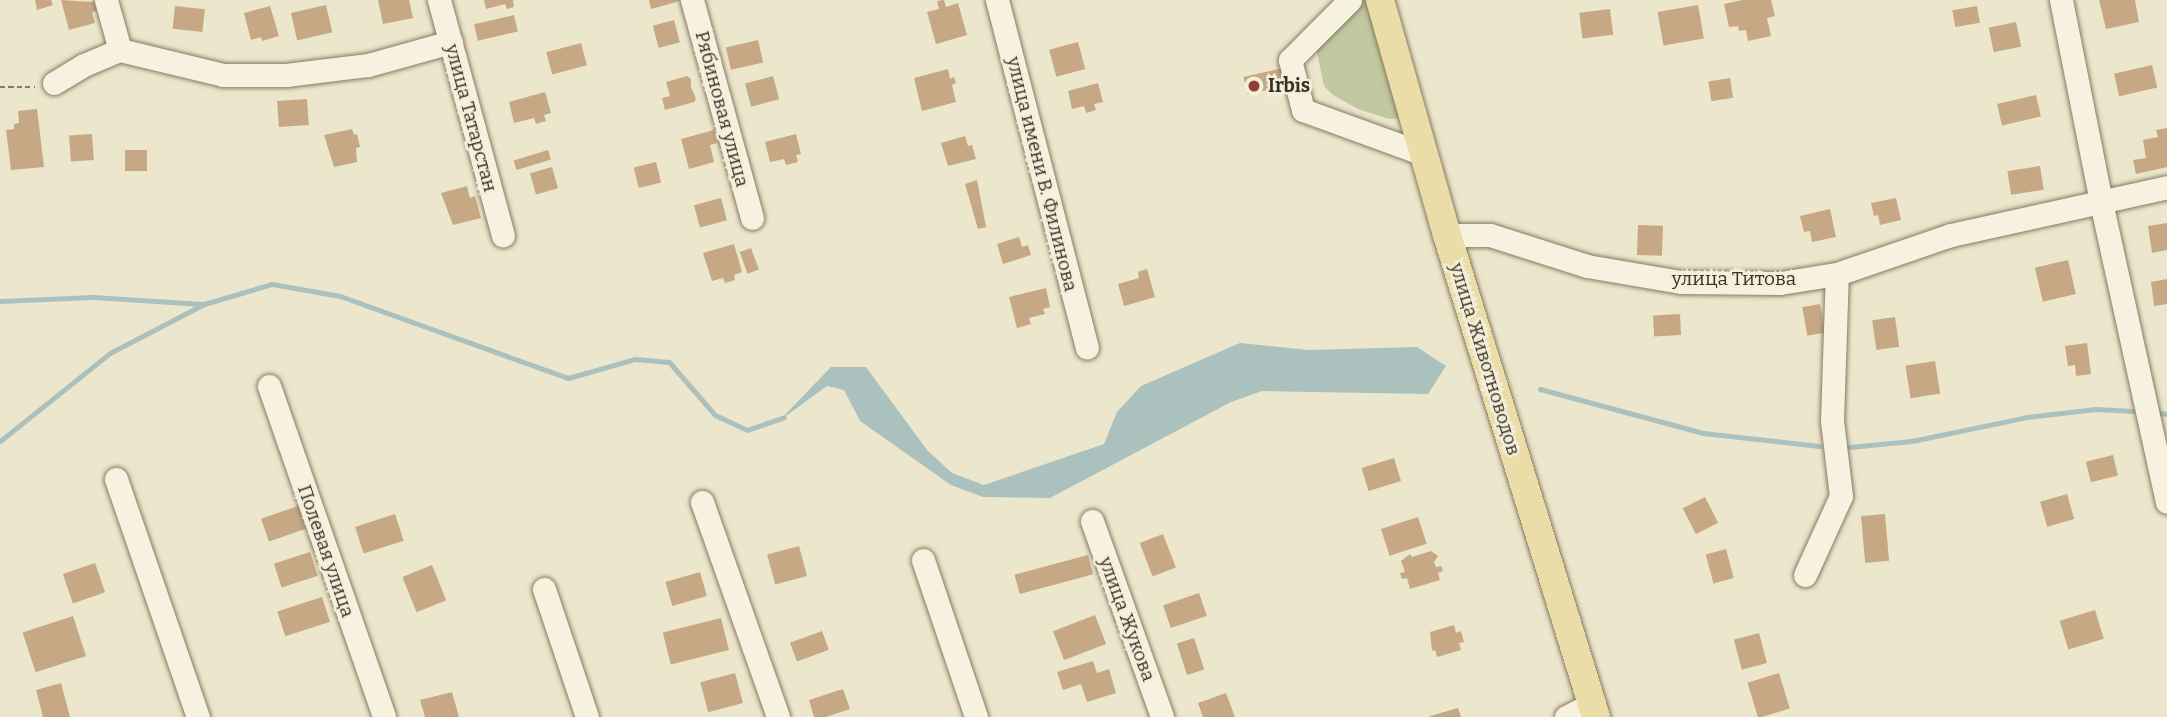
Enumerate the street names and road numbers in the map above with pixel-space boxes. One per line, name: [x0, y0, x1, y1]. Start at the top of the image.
street label: Рябиновая улица: [690, 29, 754, 189]
street label: улица Татарстан: [440, 42, 502, 194]
street label: улица имени В. Филинова: [1002, 54, 1082, 294]
street label: улица Животноводов: [1445, 260, 1525, 458]
street label: улица Титова: [1672, 268, 1796, 290]
street label: Полевая улица: [293, 482, 359, 620]
street label: улица Жукова: [1094, 554, 1160, 684]

